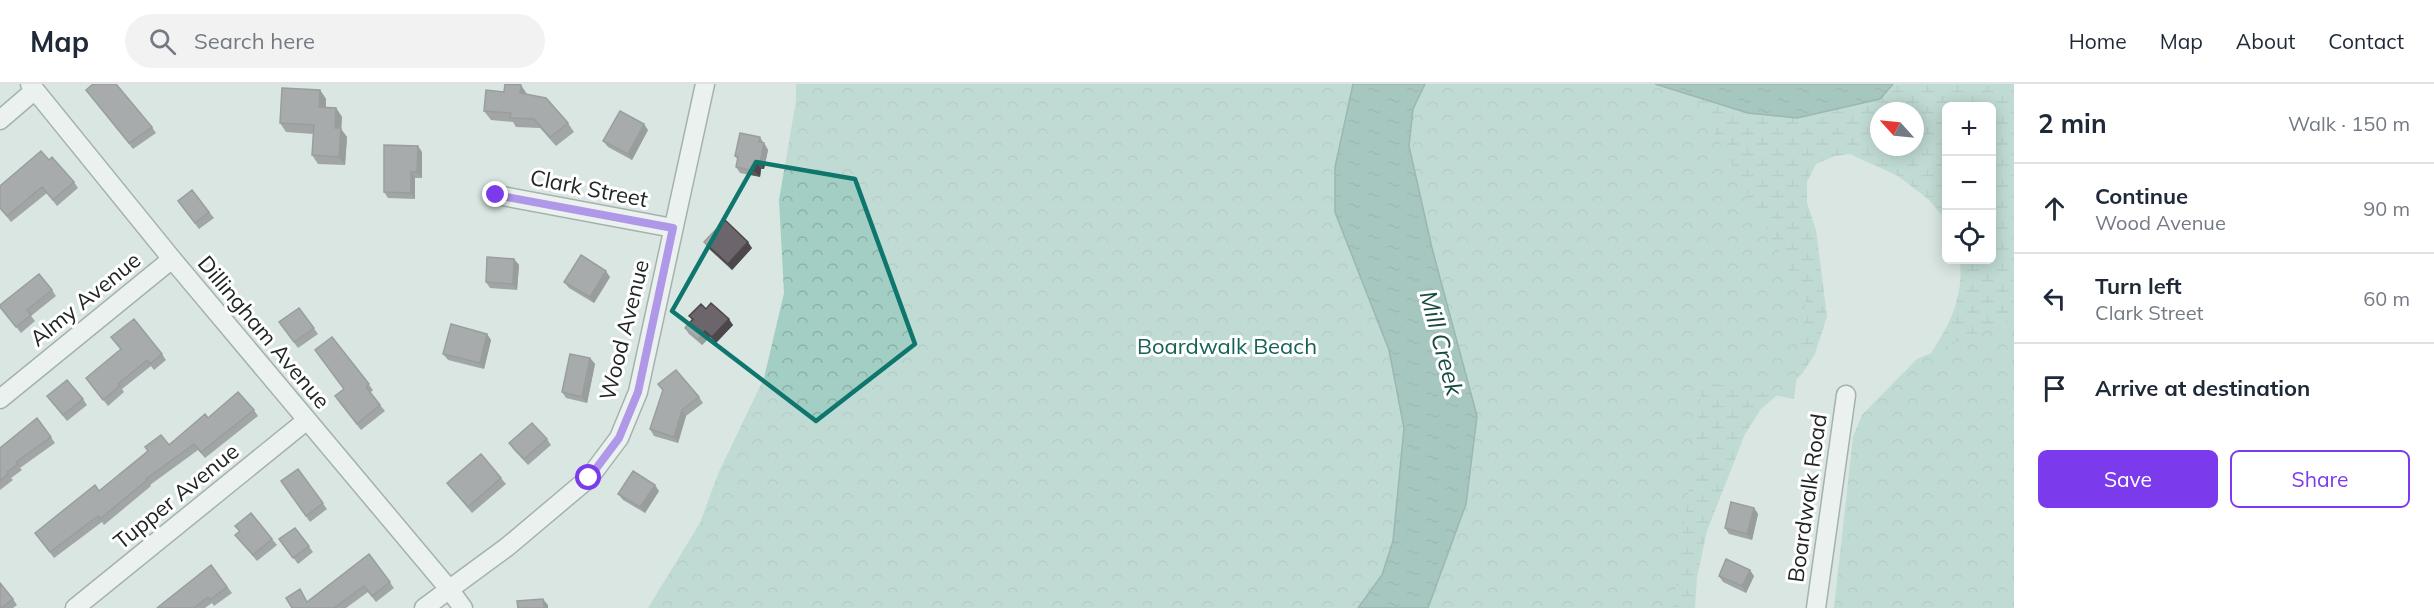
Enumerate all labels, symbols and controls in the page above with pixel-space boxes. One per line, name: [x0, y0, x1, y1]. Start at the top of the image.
search box: [125, 14, 545, 68]
text: Map: [30, 24, 89, 59]
icon: search: [146, 25, 179, 58]
text: Search here: [194, 27, 315, 55]
text: Home: [2069, 28, 2127, 54]
text: Map: [2160, 28, 2203, 54]
text: About: [2236, 28, 2295, 54]
text: Contact: [2328, 28, 2404, 54]
north arrow: [1870, 102, 1924, 156]
map controls: [1942, 102, 1996, 264]
button: +: [1942, 102, 1996, 156]
text: 2 min: [2038, 107, 2107, 140]
text: Walk · 150 m: [2288, 111, 2410, 136]
button: −: [1942, 156, 1996, 210]
street label: Clark Street: [528, 163, 651, 213]
route end: [482, 181, 508, 207]
text: Continue: [2095, 182, 2188, 210]
icon: ahead: [2038, 192, 2071, 225]
text: 90 m: [2363, 196, 2410, 221]
button: locate: [1942, 210, 1996, 264]
text: Wood Avenue: [2095, 210, 2226, 235]
street label: Almy Avenue: [24, 246, 146, 352]
street label: Dillingham Avenue: [192, 250, 336, 414]
street label: Wood Avenue: [593, 257, 655, 403]
text: Turn left: [2095, 272, 2182, 300]
icon: left: [2038, 282, 2071, 315]
text: 60 m: [2363, 286, 2410, 311]
water label: Mill Creek: [1414, 287, 1471, 399]
text: Clark Street: [2095, 300, 2204, 325]
park label: Boardwalk Beach: [1137, 332, 1317, 360]
icon: arrive: [2038, 372, 2071, 405]
text: Arrive at destination: [2095, 374, 2310, 402]
street label: Boardwalk Road: [1781, 412, 1833, 584]
street label: Tupper Avenue: [108, 437, 244, 555]
button: Save: [2038, 450, 2218, 508]
button: Share: [2230, 450, 2410, 508]
route start: [575, 464, 601, 490]

